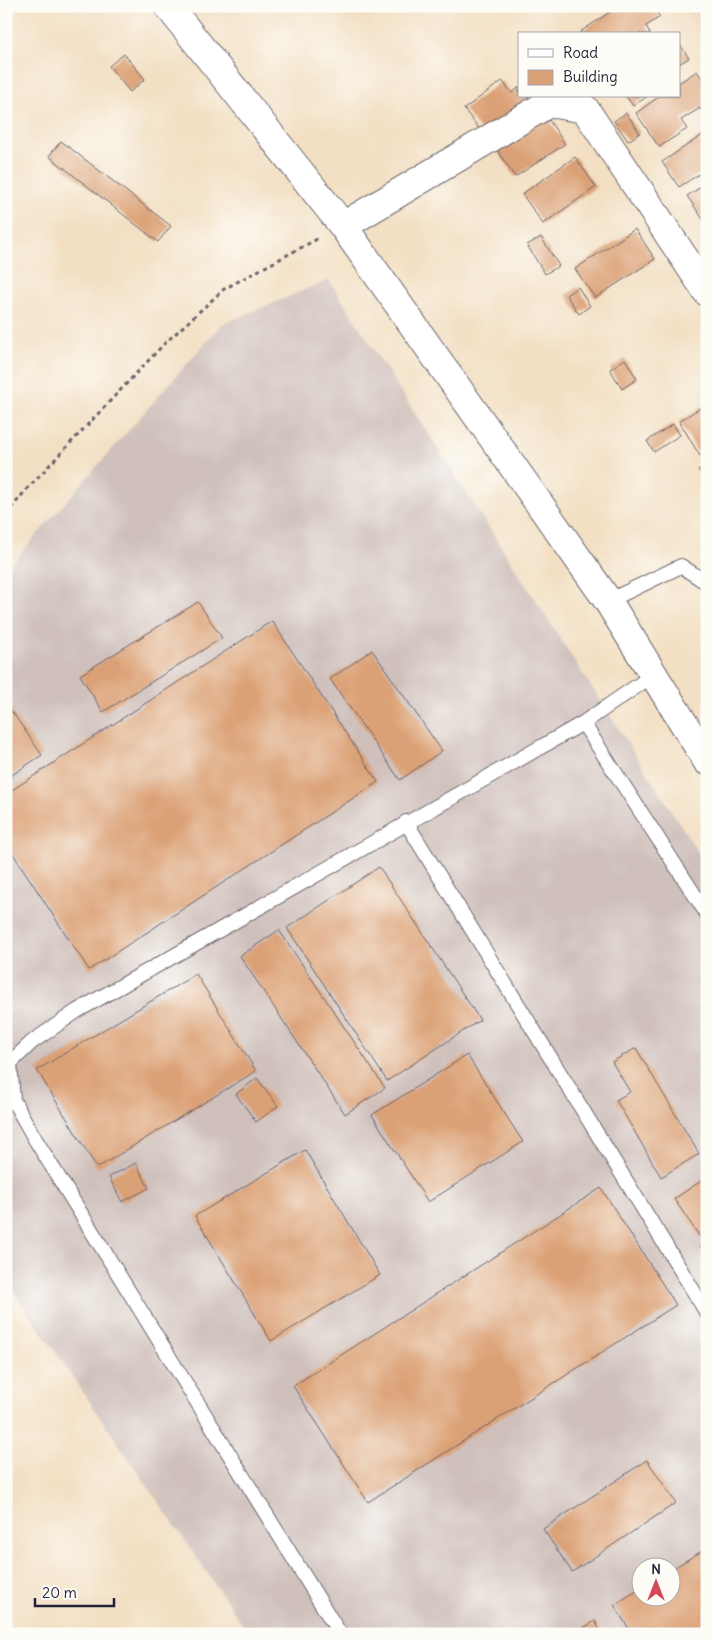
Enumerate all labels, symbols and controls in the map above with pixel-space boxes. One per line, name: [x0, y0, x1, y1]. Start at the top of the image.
legend: [518, 32, 680, 98]
text: Road: [563, 43, 598, 62]
text: Building: [563, 67, 618, 86]
north arrow: [630, 1558, 680, 1608]
text: N: [651, 1560, 661, 1578]
scale bar: [35, 1575, 114, 1607]
text: 20 m: [42, 1583, 77, 1602]

